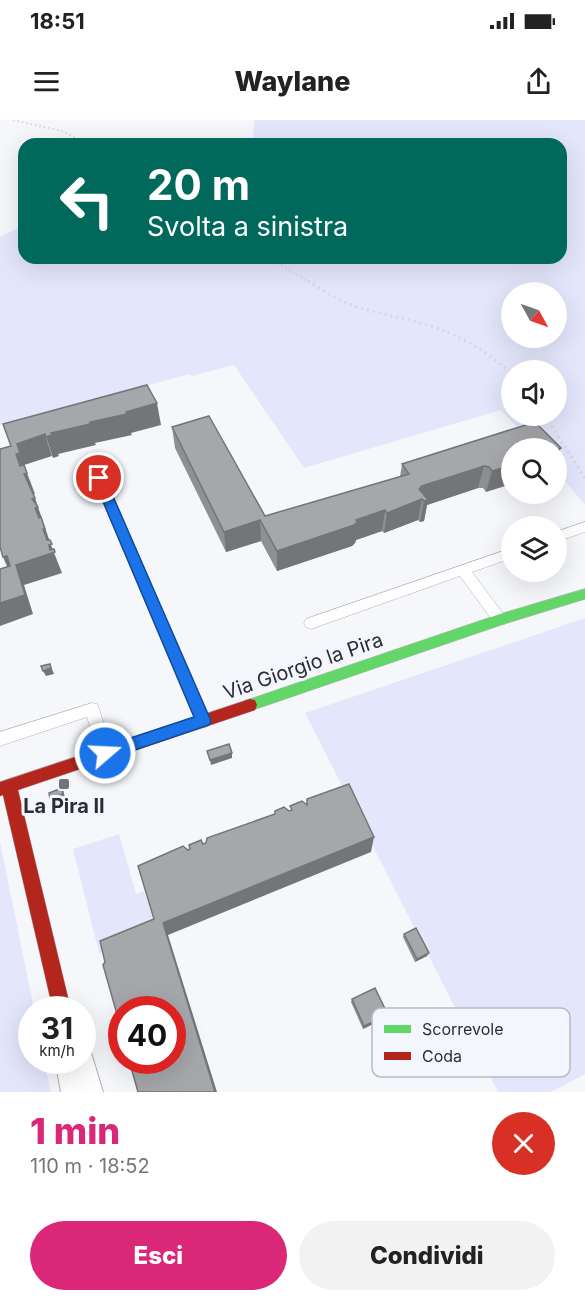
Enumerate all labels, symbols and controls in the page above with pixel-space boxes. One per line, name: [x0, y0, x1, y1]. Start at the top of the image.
text: 18:51: [30, 8, 85, 34]
icon: menu: [30, 65, 63, 98]
text: Waylane: [235, 65, 350, 98]
icon: share: [522, 65, 555, 98]
text: 20 m: [147, 159, 250, 210]
icon: left: [48, 162, 126, 240]
text: Svolta a sinistra: [147, 210, 348, 243]
north arrow: [501, 282, 567, 348]
map controls: [501, 282, 567, 582]
button: sound: [501, 360, 567, 426]
button: search: [501, 438, 567, 504]
pin: [73, 452, 124, 503]
icon: arrive: [82, 461, 115, 494]
button: layers: [501, 516, 567, 582]
street label: Via Giorgio la Pira: [220, 627, 386, 705]
position arrow: [73, 721, 137, 785]
marker: La Pira II: [57, 777, 71, 791]
place label: La Pira II: [23, 794, 105, 818]
speed limit sign: 40: [108, 996, 186, 1074]
legend: [372, 1008, 570, 1077]
text: 31: [41, 1010, 73, 1046]
text: Scorrevole: [422, 1019, 504, 1039]
text: km/h: [39, 1041, 75, 1060]
text: Coda: [422, 1046, 462, 1066]
text: 1 min: [30, 1109, 120, 1153]
button: close: [492, 1112, 555, 1175]
text: 110 m · 18:52: [30, 1154, 150, 1178]
button: Esci: [30, 1221, 287, 1290]
button: Condividi: [299, 1221, 555, 1290]

